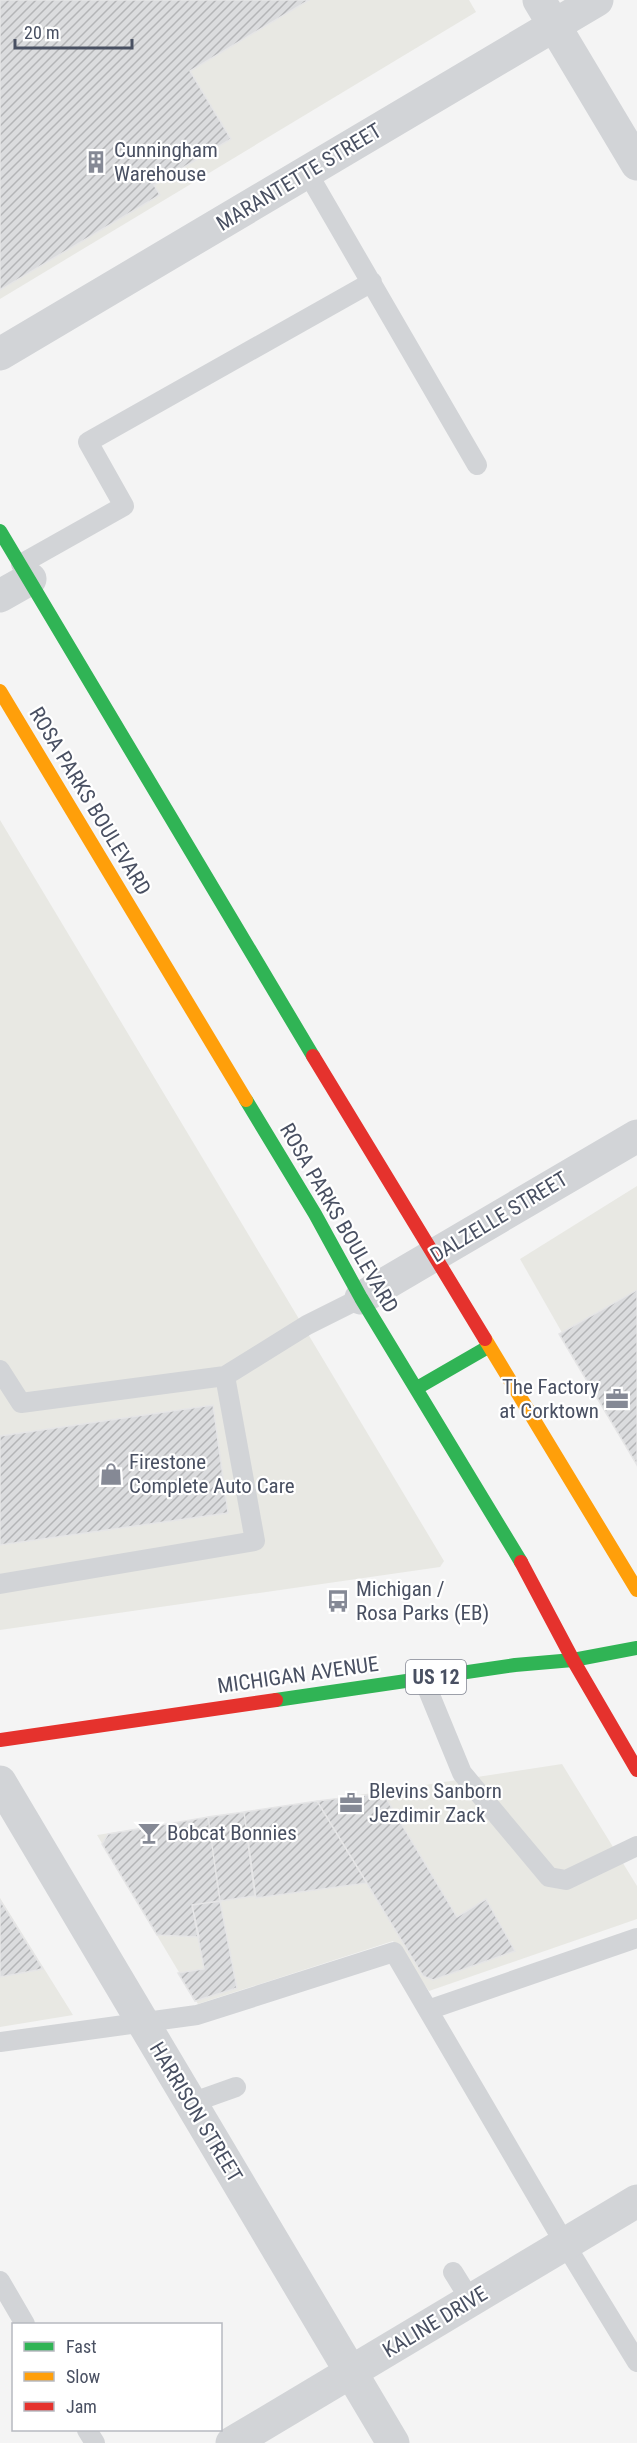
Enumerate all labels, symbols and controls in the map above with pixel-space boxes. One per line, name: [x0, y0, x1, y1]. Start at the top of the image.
scale bar: [15, 12, 132, 50]
text: 20 m: [24, 22, 59, 43]
street label: MARANTETTE STREET: [212, 118, 386, 236]
place label: Cunningham Warehouse: [114, 138, 218, 186]
building icon: Cunningham Warehouse: [83, 149, 109, 175]
street label: ROSA PARKS BOULEVARD: [24, 703, 156, 899]
street label: ROSA PARKS BOULEVARD: [275, 1119, 403, 1317]
street label: DALZELLE STREET: [426, 1167, 572, 1267]
place label: The Factory at Corktown: [499, 1375, 599, 1423]
office icon: The Factory at Corktown: [604, 1386, 630, 1412]
place label: Firestone Complete Auto Care: [129, 1450, 295, 1498]
shop icon: Firestone Complete Auto Care: [98, 1461, 124, 1487]
place label: Michigan / Rosa Parks (EB): [356, 1577, 489, 1625]
bus stop icon: Michigan / Rosa Parks (EB): [325, 1588, 351, 1614]
street label: MICHIGAN AVENUE: [216, 1652, 380, 1698]
road number: US 12: [406, 1660, 466, 1694]
place label: Blevins Sanborn Jezdimir Zack: [369, 1779, 502, 1827]
office icon: Blevins Sanborn Jezdimir Zack: [338, 1790, 364, 1816]
bar icon: Bobcat Bonnies: [136, 1820, 162, 1846]
place label: Bobcat Bonnies: [167, 1821, 297, 1845]
street label: HARRISON STREET: [145, 2038, 247, 2186]
street label: KALINE DRIVE: [378, 2281, 492, 2363]
legend: [12, 2323, 222, 2431]
text: Fast: [66, 2336, 97, 2357]
text: Slow: [66, 2366, 101, 2387]
text: Jam: [66, 2396, 97, 2417]

